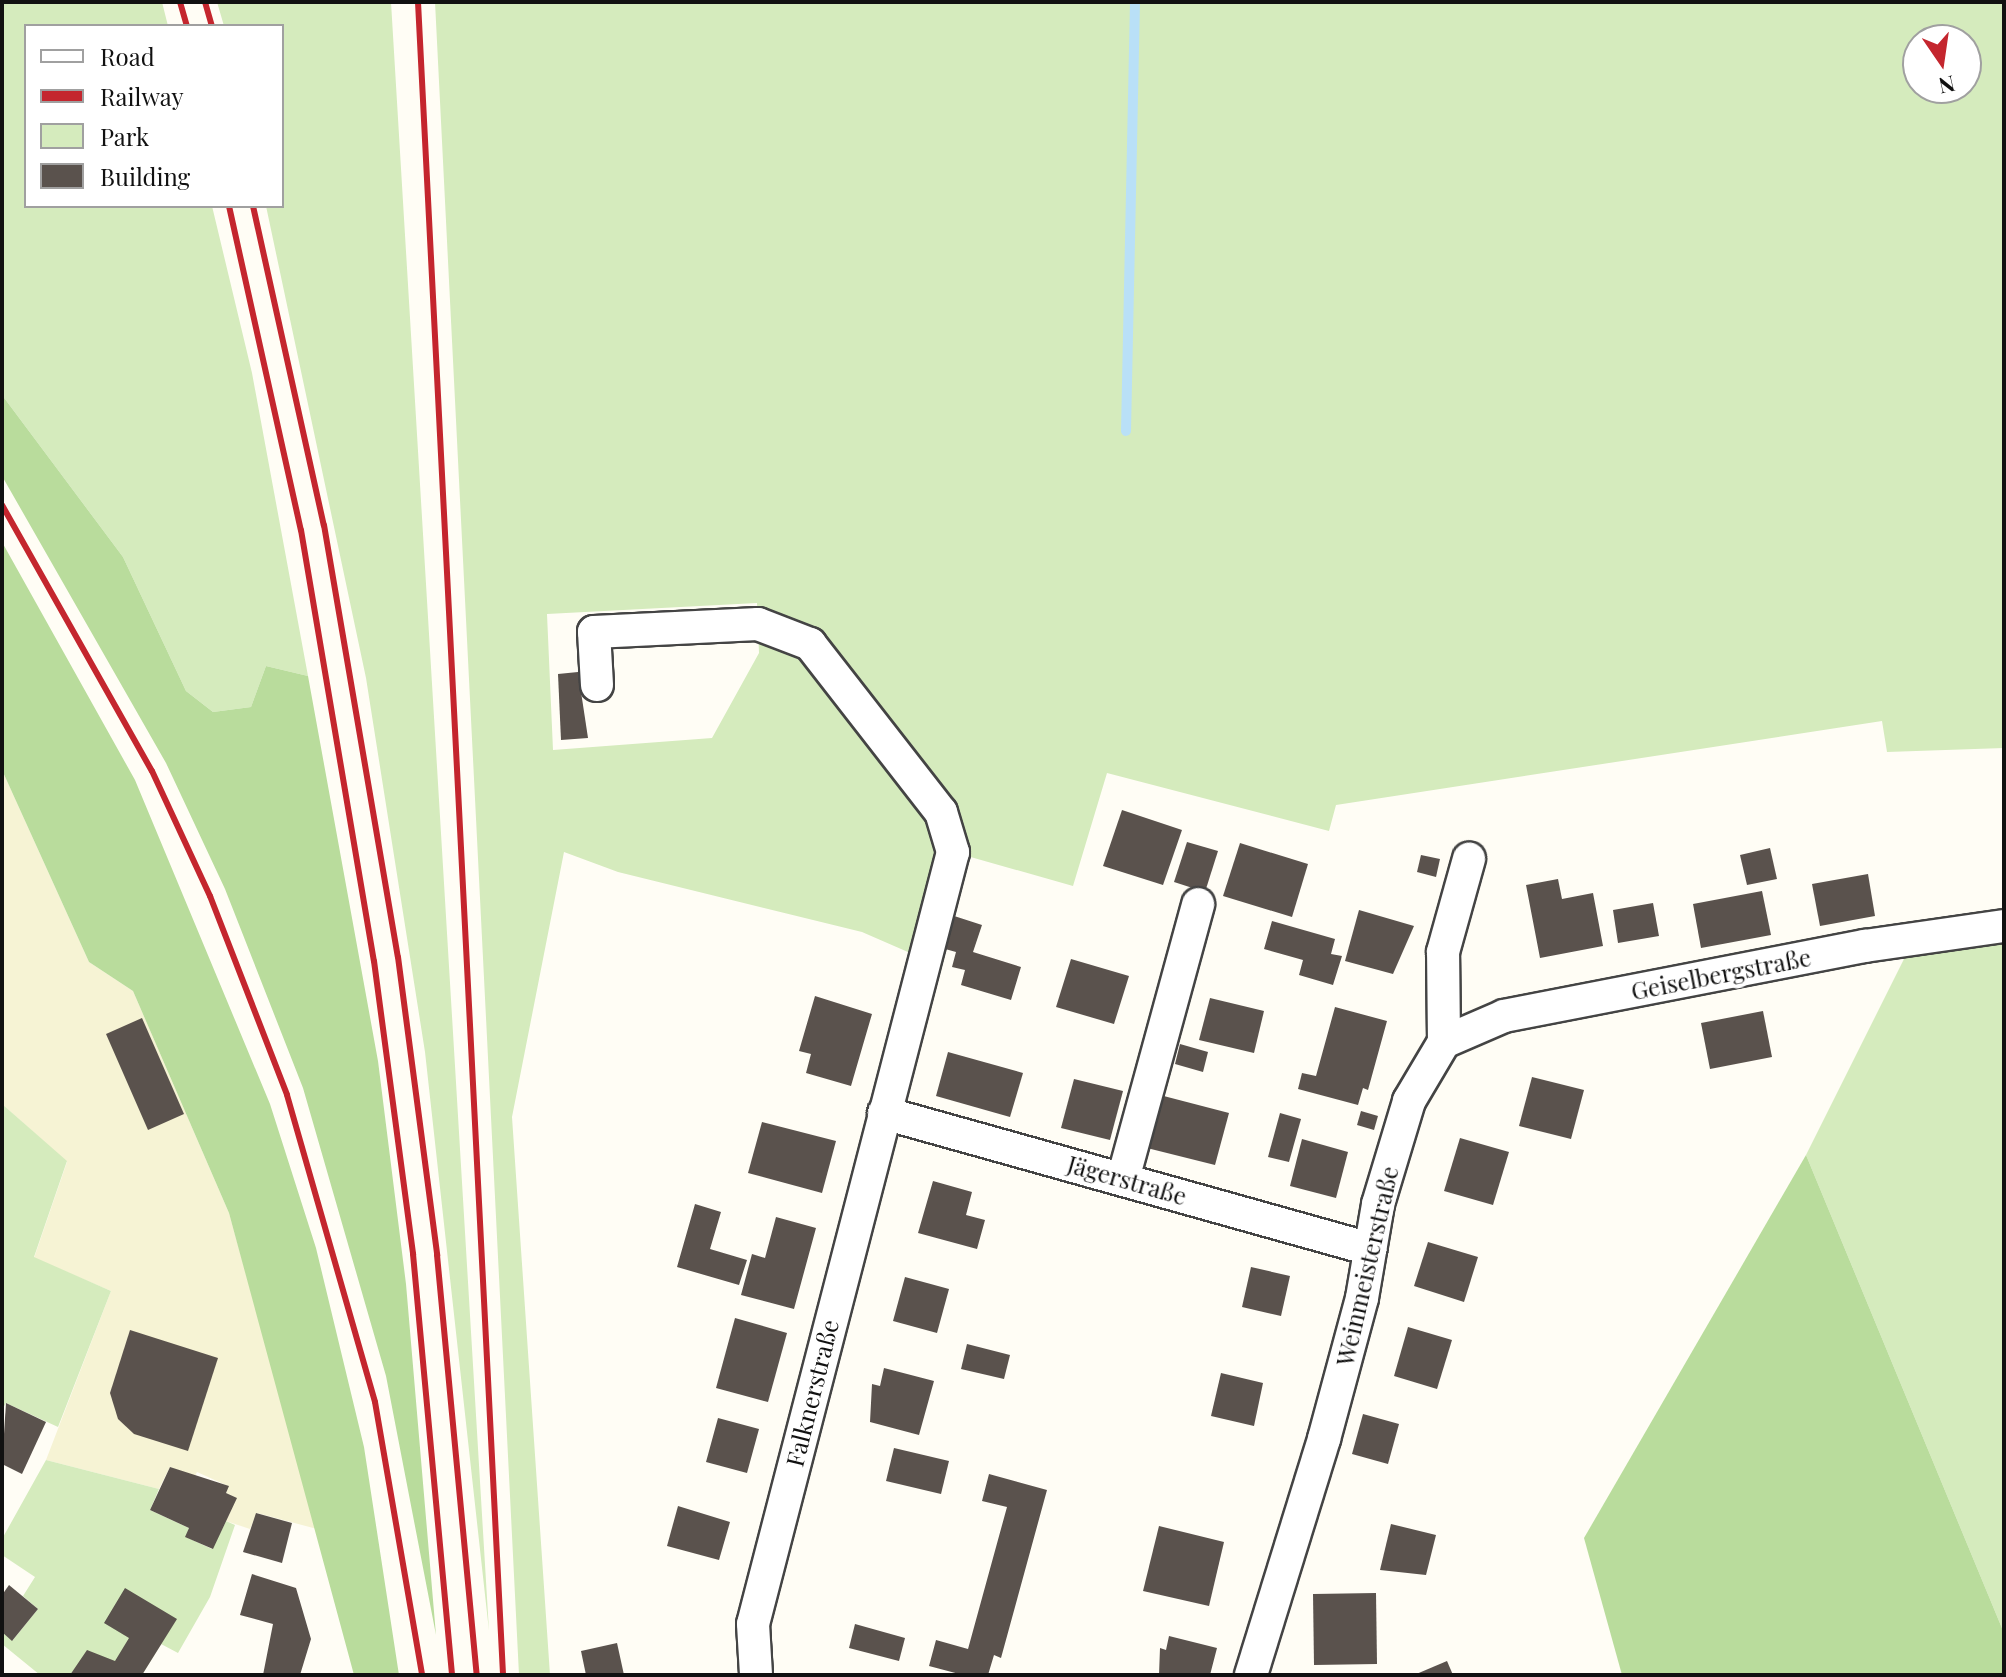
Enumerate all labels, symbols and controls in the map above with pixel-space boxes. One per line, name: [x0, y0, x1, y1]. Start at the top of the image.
legend: [24, 24, 284, 208]
north arrow: [1902, 24, 1982, 104]
text: Road: [100, 40, 155, 72]
text: N: [1936, 69, 1958, 102]
text: Railway: [100, 80, 184, 112]
text: Park: [100, 120, 149, 152]
text: Building: [100, 160, 190, 192]
street label: Geiselbergstraße: [1629, 942, 1813, 1006]
street label: Jägerstraße: [1064, 1149, 1190, 1211]
street label: Weinmeisterstraße: [1330, 1163, 1404, 1369]
street label: Falknerstraße: [780, 1316, 844, 1470]

